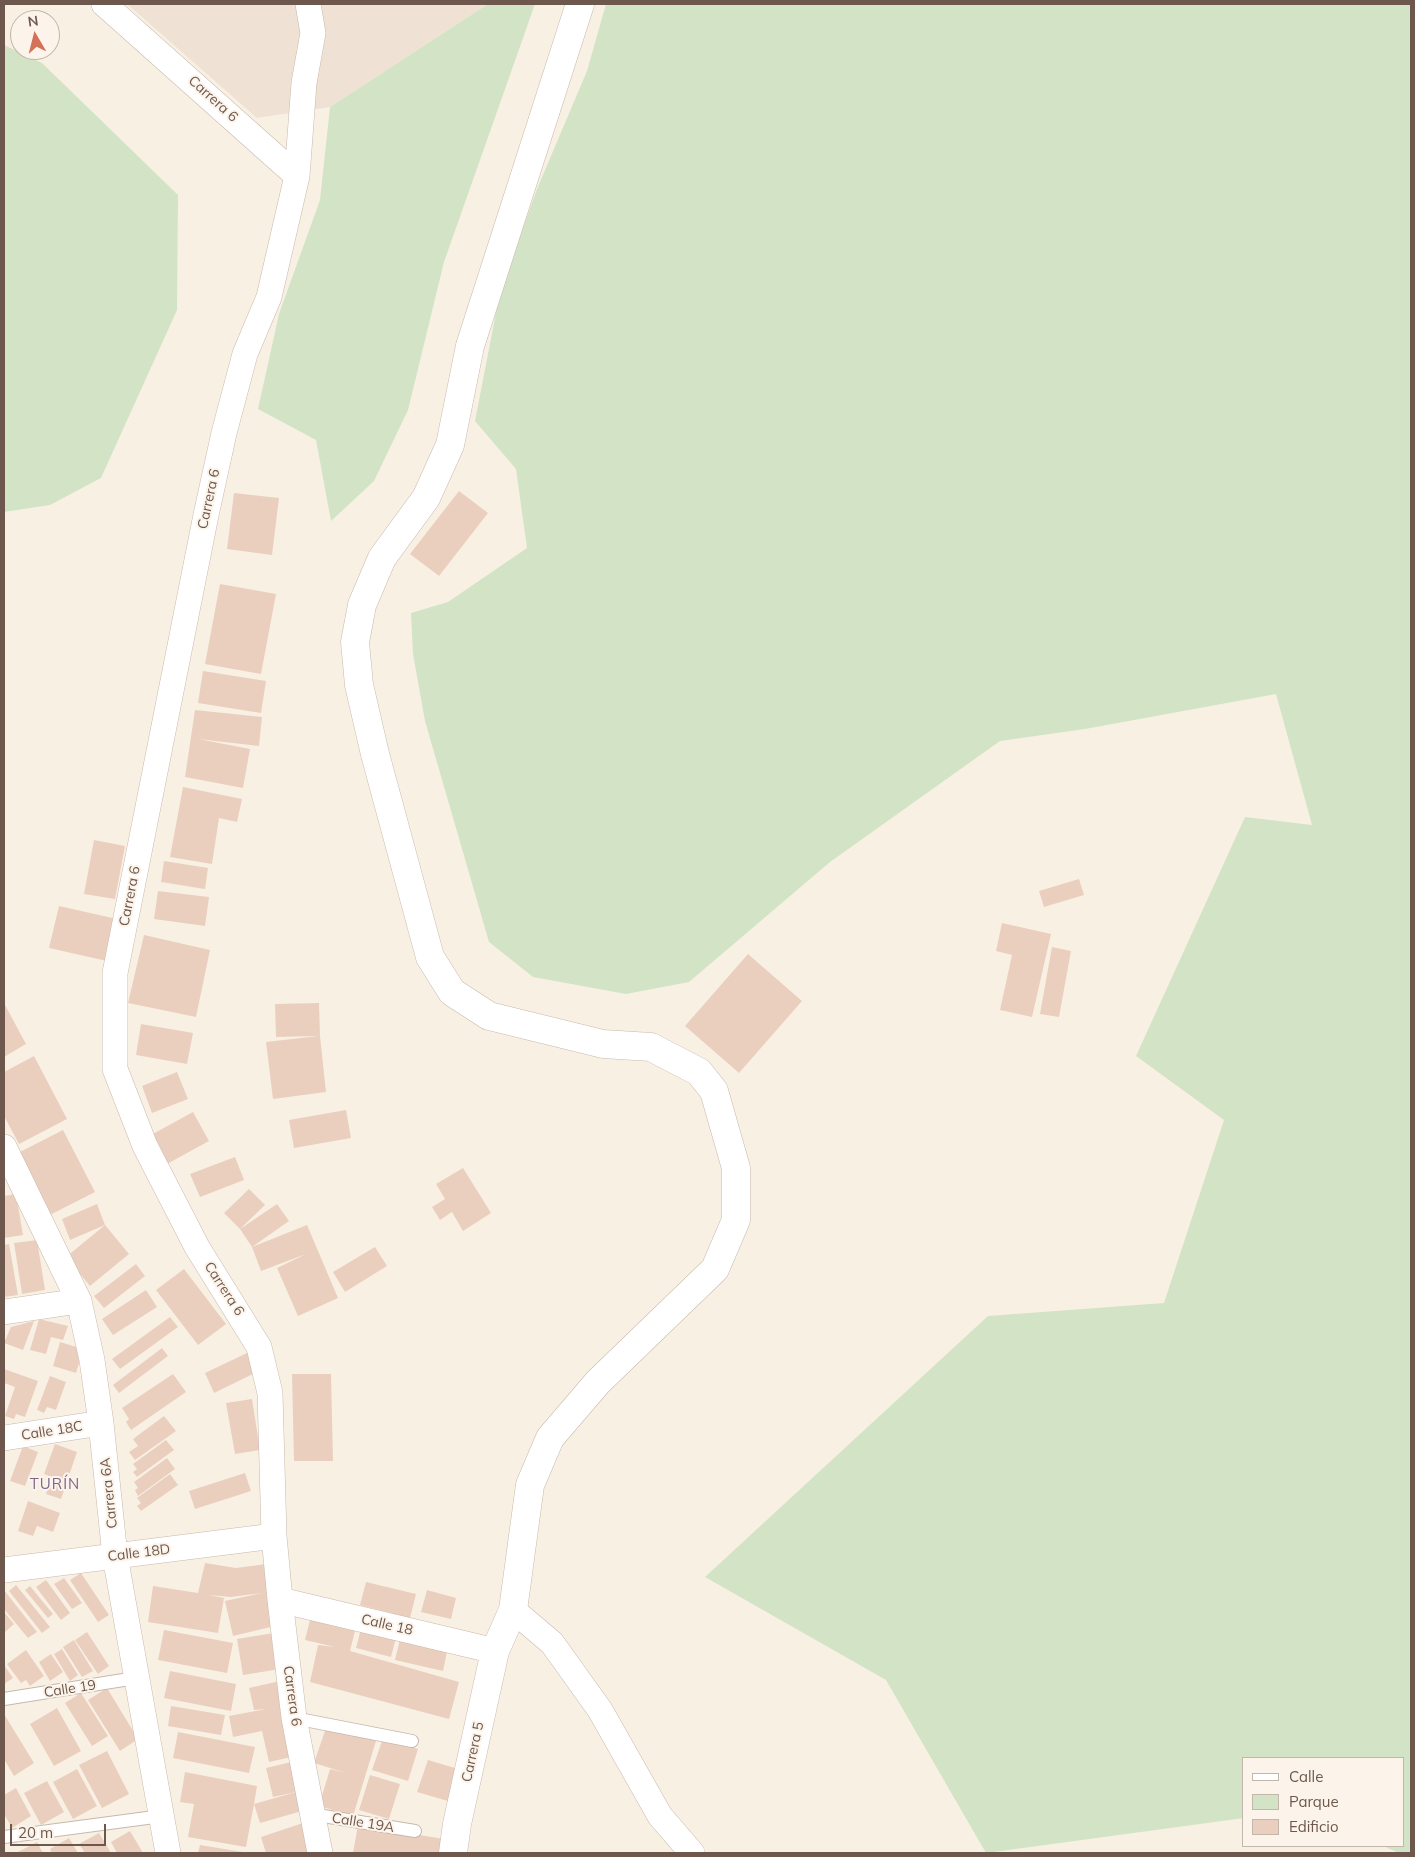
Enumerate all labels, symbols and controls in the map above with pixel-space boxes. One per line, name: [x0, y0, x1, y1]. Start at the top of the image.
north arrow: [10, 10, 60, 60]
text: N: [27, 11, 40, 31]
street label: Carrera 6: [185, 72, 241, 126]
street label: Carrera 6: [194, 467, 224, 531]
street label: Carrera 6: [116, 865, 144, 927]
street label: Carrera 6: [200, 1259, 248, 1319]
street label: Calle 18C: [20, 1418, 84, 1444]
street label: Carrera 6A: [97, 1457, 121, 1529]
district label: TURÍN: [29, 1475, 81, 1493]
street label: Calle 18D: [107, 1541, 171, 1565]
street label: Calle 18: [360, 1611, 414, 1639]
street label: Carrera 6: [279, 1665, 305, 1727]
street label: Calle 19: [43, 1677, 97, 1701]
street label: Carrera 5: [458, 1720, 488, 1784]
legend: [1242, 1757, 1405, 1847]
text: Calle: [1289, 1767, 1323, 1786]
text: Parque: [1289, 1792, 1339, 1811]
street label: Calle 19A: [331, 1810, 395, 1836]
scale bar: [12, 1814, 109, 1846]
text: Edificio: [1289, 1817, 1339, 1836]
text: 20 m: [18, 1823, 53, 1842]

